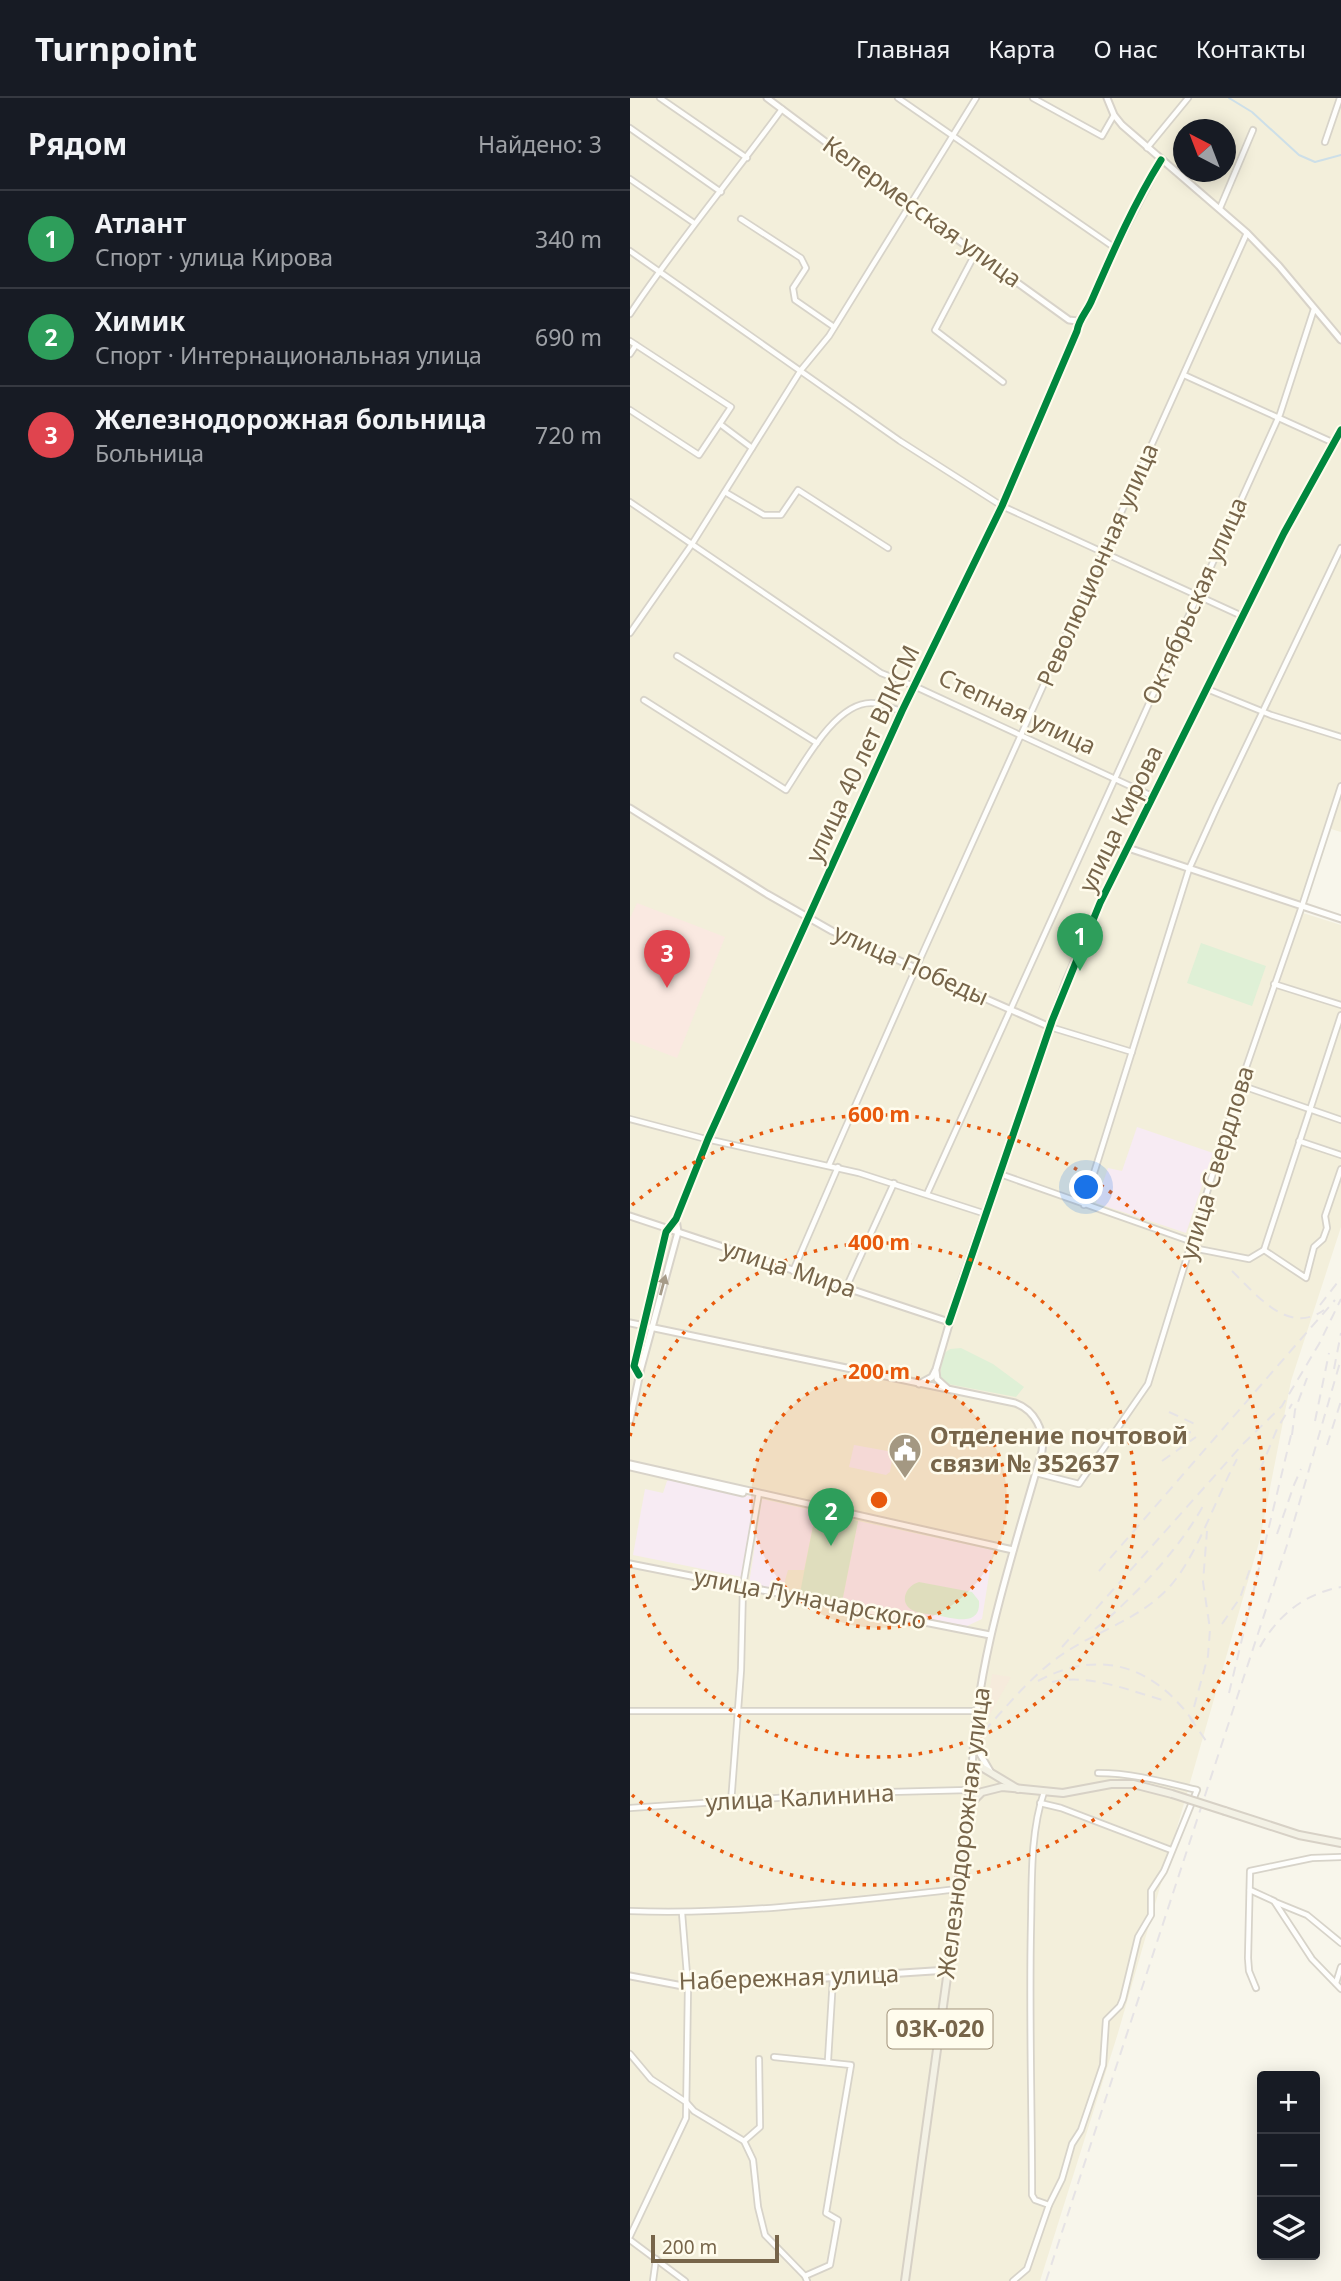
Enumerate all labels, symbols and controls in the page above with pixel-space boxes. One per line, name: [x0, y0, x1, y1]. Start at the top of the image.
text: Turnpoint: [35, 26, 197, 71]
text: Главная: [856, 32, 950, 65]
text: Карта: [988, 32, 1055, 65]
text: О нас: [1093, 32, 1158, 65]
text: Контакты: [1196, 32, 1306, 65]
north arrow: [1173, 119, 1236, 182]
text: Рядом: [28, 123, 127, 164]
street label: Келермесская улица: [817, 127, 1029, 294]
text: Найдено: 3: [478, 128, 602, 160]
text: Атлант: [95, 205, 186, 241]
text: 1: [44, 223, 58, 255]
text: 340 m: [535, 223, 602, 255]
text: Спорт · улица Кирова: [95, 241, 333, 273]
text: Химик: [95, 303, 185, 339]
text: 2: [44, 321, 58, 353]
text: 690 m: [535, 321, 602, 353]
text: Спорт · Интернациональная улица: [95, 339, 482, 371]
text: Железнодорожная больница: [95, 401, 487, 437]
text: 3: [44, 419, 58, 451]
text: 720 m: [535, 419, 602, 451]
text: Больница: [95, 437, 204, 469]
street label: Революционная улица: [1028, 437, 1165, 691]
street label: Октябрьская улица: [1133, 492, 1254, 709]
street label: улица 40 лет ВЛКСМ: [797, 639, 927, 867]
street label: Степная улица: [934, 660, 1102, 762]
street label: улица Кирова: [1070, 739, 1170, 897]
pin: 1: [1057, 913, 1103, 971]
street label: улица Победы: [829, 915, 994, 1013]
pin: 3: [644, 930, 690, 988]
street label: улица Свердлова: [1170, 1062, 1261, 1264]
text: 600 m: [848, 1100, 910, 1128]
your location: [1069, 1170, 1103, 1204]
text: 400 m: [848, 1228, 910, 1256]
street label: улица Мира: [718, 1230, 861, 1305]
one-way arrow: [659, 1275, 669, 1296]
text: 200 m: [848, 1357, 910, 1385]
place label: Отделение почтовой связи № 352637: [930, 1418, 1188, 1479]
public building icon: Отделение почтовой связи № 352637: [886, 1431, 924, 1480]
pin: 2: [808, 1488, 854, 1546]
centre of rings: [867, 1488, 891, 1512]
street label: улица Луначарского: [691, 1559, 929, 1636]
street label: Железнодорожная улица: [928, 1685, 997, 1981]
street label: улица Калинина: [705, 1775, 895, 1818]
street label: Набережная улица: [678, 1956, 900, 1997]
road number: 03К-020: [888, 2010, 992, 2048]
map controls: [1257, 2071, 1320, 2260]
button: +: [1257, 2071, 1320, 2134]
button: −: [1257, 2134, 1320, 2197]
button: layers: [1257, 2197, 1320, 2260]
scale bar: [651, 2232, 779, 2264]
text: 200 m: [662, 2234, 717, 2260]

